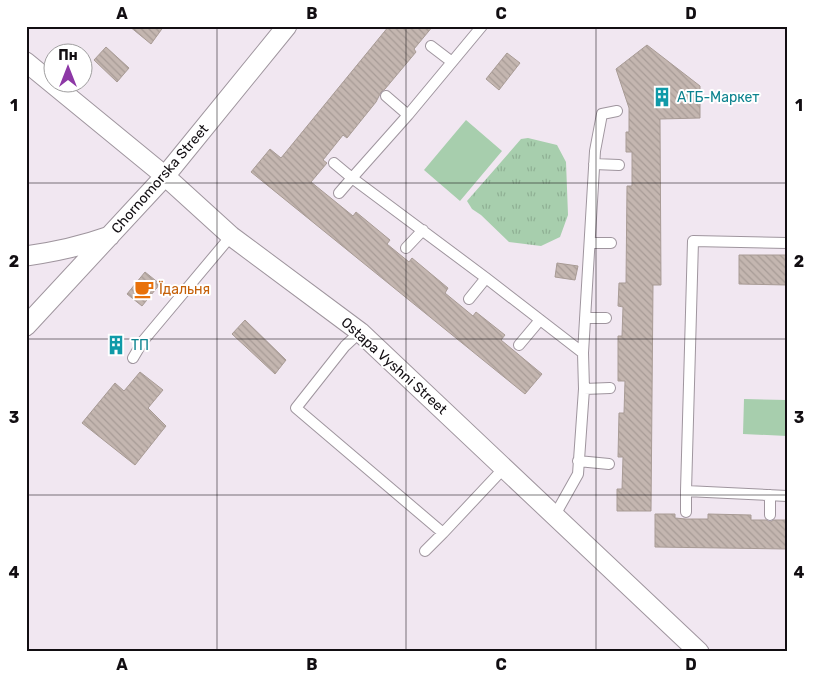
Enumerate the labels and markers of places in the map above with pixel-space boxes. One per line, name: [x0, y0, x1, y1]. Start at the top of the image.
building icon: АТБ-Маркет: [651, 86, 673, 108]
place label: АТБ-Маркет: [677, 89, 759, 106]
cafe icon: Їдальня: [133, 278, 155, 300]
place label: Їдальня: [159, 280, 210, 298]
building icon: ТП: [105, 334, 127, 356]
place label: ТП: [131, 337, 149, 354]

